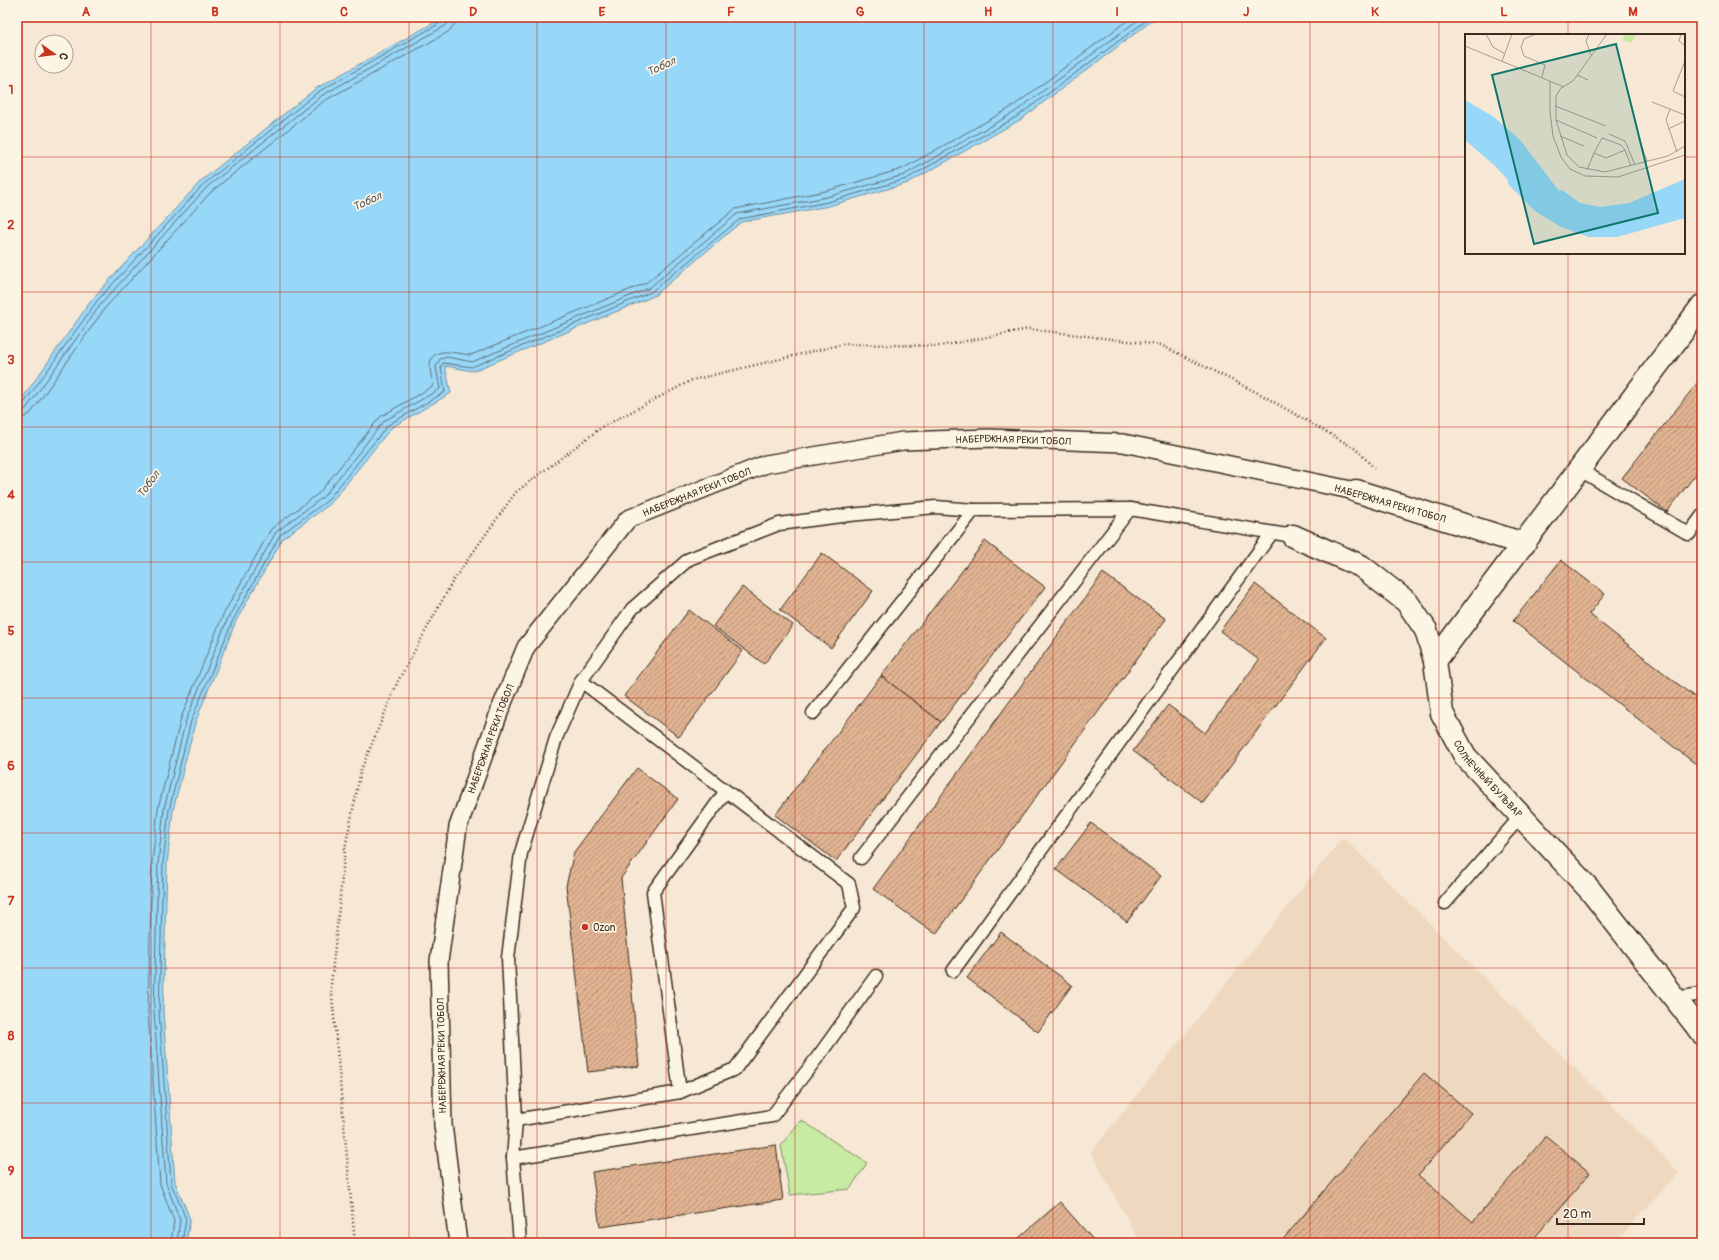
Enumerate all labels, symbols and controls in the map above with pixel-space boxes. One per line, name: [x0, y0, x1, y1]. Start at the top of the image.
text: A: [82, 4, 91, 20]
text: B: [211, 4, 219, 20]
text: C: [340, 4, 348, 20]
text: D: [469, 4, 477, 20]
text: E: [599, 4, 606, 20]
text: F: [727, 4, 735, 20]
text: G: [856, 4, 865, 20]
text: H: [984, 4, 992, 20]
text: I: [1115, 4, 1119, 20]
text: J: [1243, 4, 1249, 20]
text: K: [1371, 4, 1379, 20]
text: L: [1500, 4, 1508, 20]
text: M: [1628, 4, 1638, 20]
north arrow: [34, 34, 74, 74]
inset map: [1465, 34, 1685, 254]
text: С: [56, 51, 70, 61]
water label: Тобол: [645, 54, 679, 79]
text: 1: [8, 82, 14, 98]
water label: Тобол: [351, 189, 385, 214]
text: 2: [7, 217, 15, 233]
text: 3: [7, 352, 15, 368]
street label: НАБЕРЕЖНАЯ РЕКИ ТОБОЛ: [955, 433, 1072, 448]
street label: НАБЕРЕЖНАЯ РЕКИ ТОБОЛ: [641, 465, 753, 520]
water label: Тобол: [134, 467, 163, 500]
street label: НАБЕРЕЖНАЯ РЕКИ ТОБОЛ: [1333, 482, 1448, 526]
text: 4: [7, 487, 15, 503]
text: 5: [7, 623, 15, 639]
street label: НАБЕРЕЖНАЯ РЕКИ ТОБОЛ: [465, 682, 517, 796]
street label: СОЛНЕЧНЫЙ БУЛЬВАР: [1451, 738, 1524, 820]
text: 6: [7, 758, 15, 774]
text: 7: [8, 893, 15, 909]
marker: Ozon: [580, 922, 590, 932]
place label: Ozon: [593, 922, 616, 934]
street label: НАБЕРЕЖНАЯ РЕКИ ТОБОЛ: [435, 997, 449, 1114]
text: 8: [8, 1028, 15, 1044]
text: 9: [8, 1163, 15, 1179]
scale bar: [1557, 1200, 1644, 1226]
text: 20 m: [1563, 1207, 1592, 1222]

